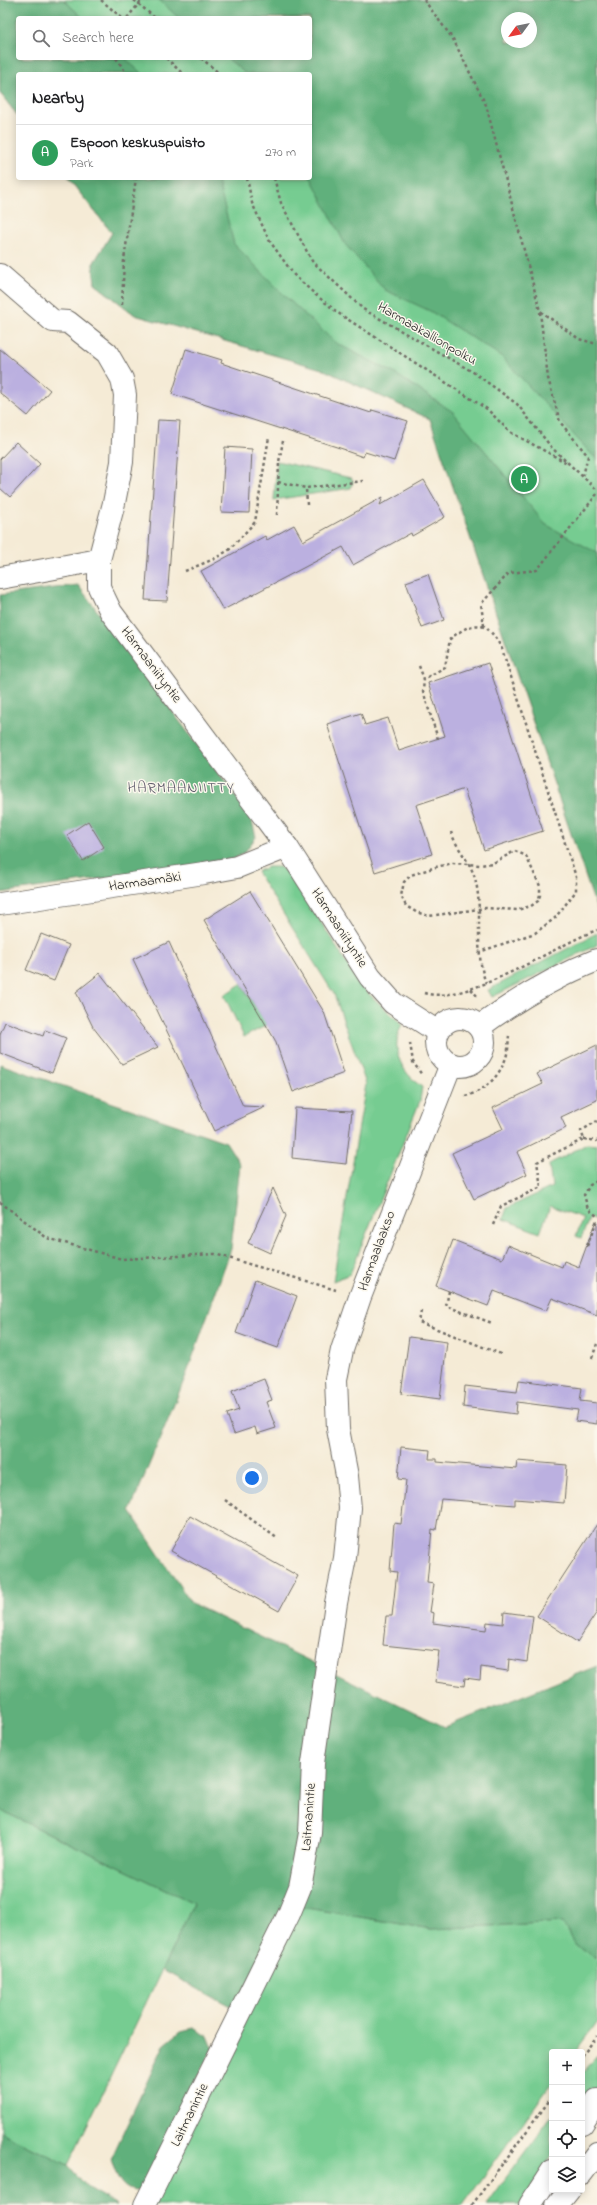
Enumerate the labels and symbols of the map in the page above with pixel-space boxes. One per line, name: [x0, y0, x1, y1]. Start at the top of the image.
north arrow: [501, 12, 537, 48]
street label: Harmaakallionpolku: [373, 297, 481, 371]
pin: A: [511, 464, 537, 494]
street label: Harmaaniityntie: [114, 622, 187, 709]
district label: HARMAANIITTY: [127, 777, 235, 799]
street label: Harmaamäki: [108, 867, 182, 897]
street label: Harmaaniityntie: [305, 884, 373, 973]
street label: Harmaalaakso: [353, 1208, 401, 1294]
your location: [242, 1468, 262, 1488]
street label: Laitmanintie: [296, 1782, 322, 1852]
street label: Laitmanintie: [166, 2079, 215, 2150]

